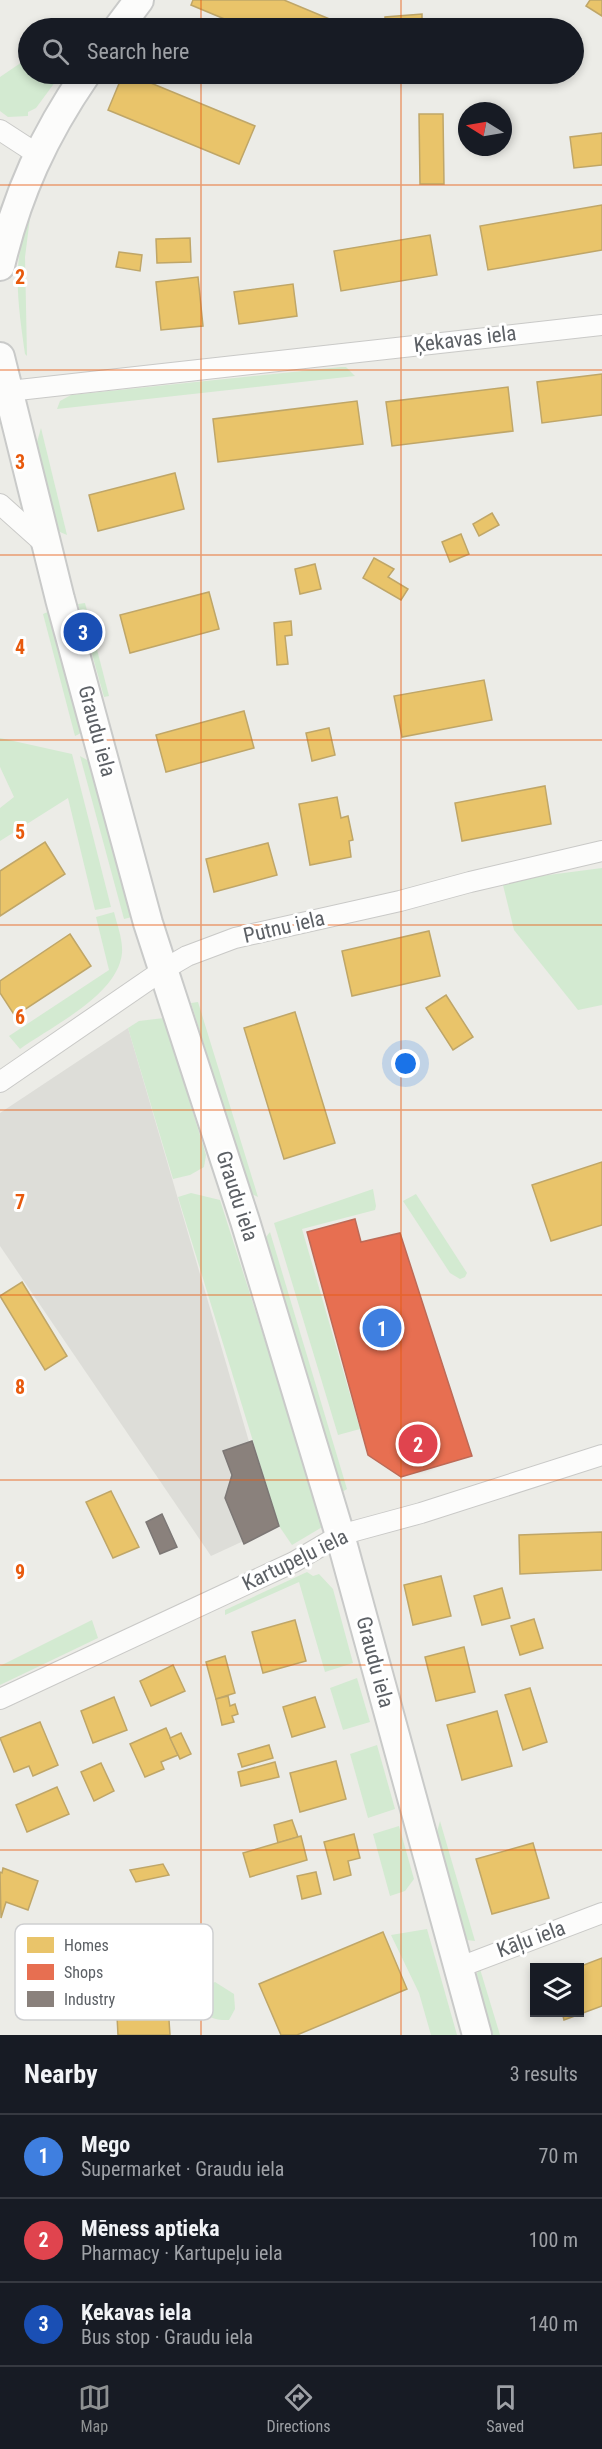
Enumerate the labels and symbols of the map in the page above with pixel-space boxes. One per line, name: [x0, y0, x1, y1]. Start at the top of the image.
north arrow: [458, 102, 512, 156]
text: 2: [15, 265, 25, 289]
street label: Ķekavas iela: [412, 321, 518, 357]
text: 3: [15, 450, 25, 474]
pin: 3: [64, 610, 103, 654]
text: 4: [15, 635, 25, 659]
street label: Graudu iela: [73, 683, 121, 779]
text: 5: [15, 820, 25, 844]
street label: Putnu iela: [241, 906, 327, 948]
text: 6: [15, 1005, 25, 1029]
your location: [391, 1049, 420, 1078]
street label: Graudu iela: [211, 1148, 263, 1244]
text: 7: [15, 1190, 25, 1214]
pin: 1: [362, 1306, 401, 1350]
text: 8: [15, 1375, 25, 1399]
pin: 2: [398, 1422, 438, 1466]
street label: Kartupeļu iela: [238, 1524, 352, 1596]
text: 9: [15, 1560, 25, 1584]
street label: Graudu iela: [351, 1614, 399, 1710]
street label: Kāļu iela: [494, 1916, 568, 1962]
legend: [15, 1924, 213, 2020]
text: Homes: [64, 1936, 109, 1955]
text: Shops: [64, 1963, 103, 1982]
text: Industry: [64, 1990, 115, 2009]

